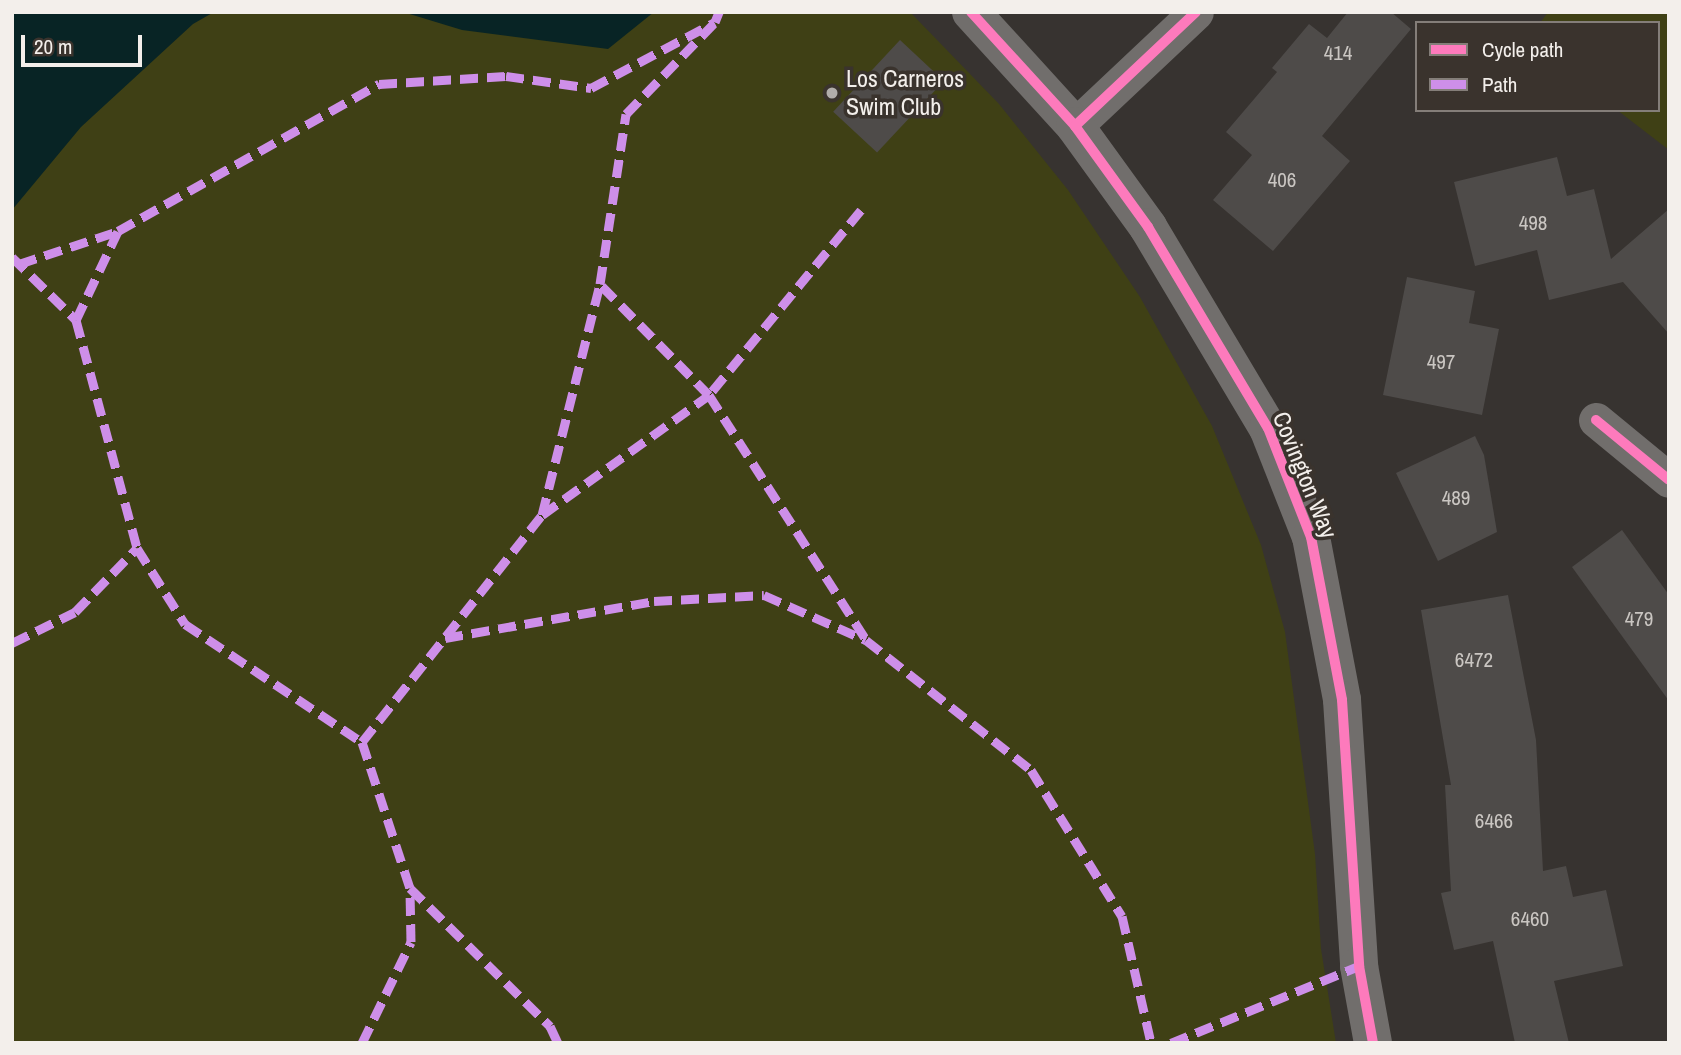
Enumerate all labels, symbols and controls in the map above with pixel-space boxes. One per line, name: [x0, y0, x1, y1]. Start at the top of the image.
scale bar: [24, 21, 145, 65]
legend: [1415, 21, 1660, 112]
text: 20 m: [34, 32, 72, 61]
text: Cycle path: [1482, 35, 1563, 64]
house number: 414: [1324, 40, 1352, 66]
place label: Los Carneros Swim Club: [846, 65, 964, 121]
text: Path: [1482, 70, 1517, 99]
marker: Los Carneros Swim Club: [824, 85, 840, 101]
house number: 406: [1268, 167, 1296, 193]
house number: 498: [1519, 210, 1547, 236]
house number: 497: [1427, 349, 1455, 375]
street label: Covington Way: [1267, 408, 1343, 542]
house number: 489: [1442, 485, 1470, 511]
house number: 479: [1625, 606, 1653, 632]
house number: 6472: [1455, 647, 1493, 673]
house number: 6466: [1475, 808, 1513, 834]
house number: 6460: [1511, 906, 1549, 932]

